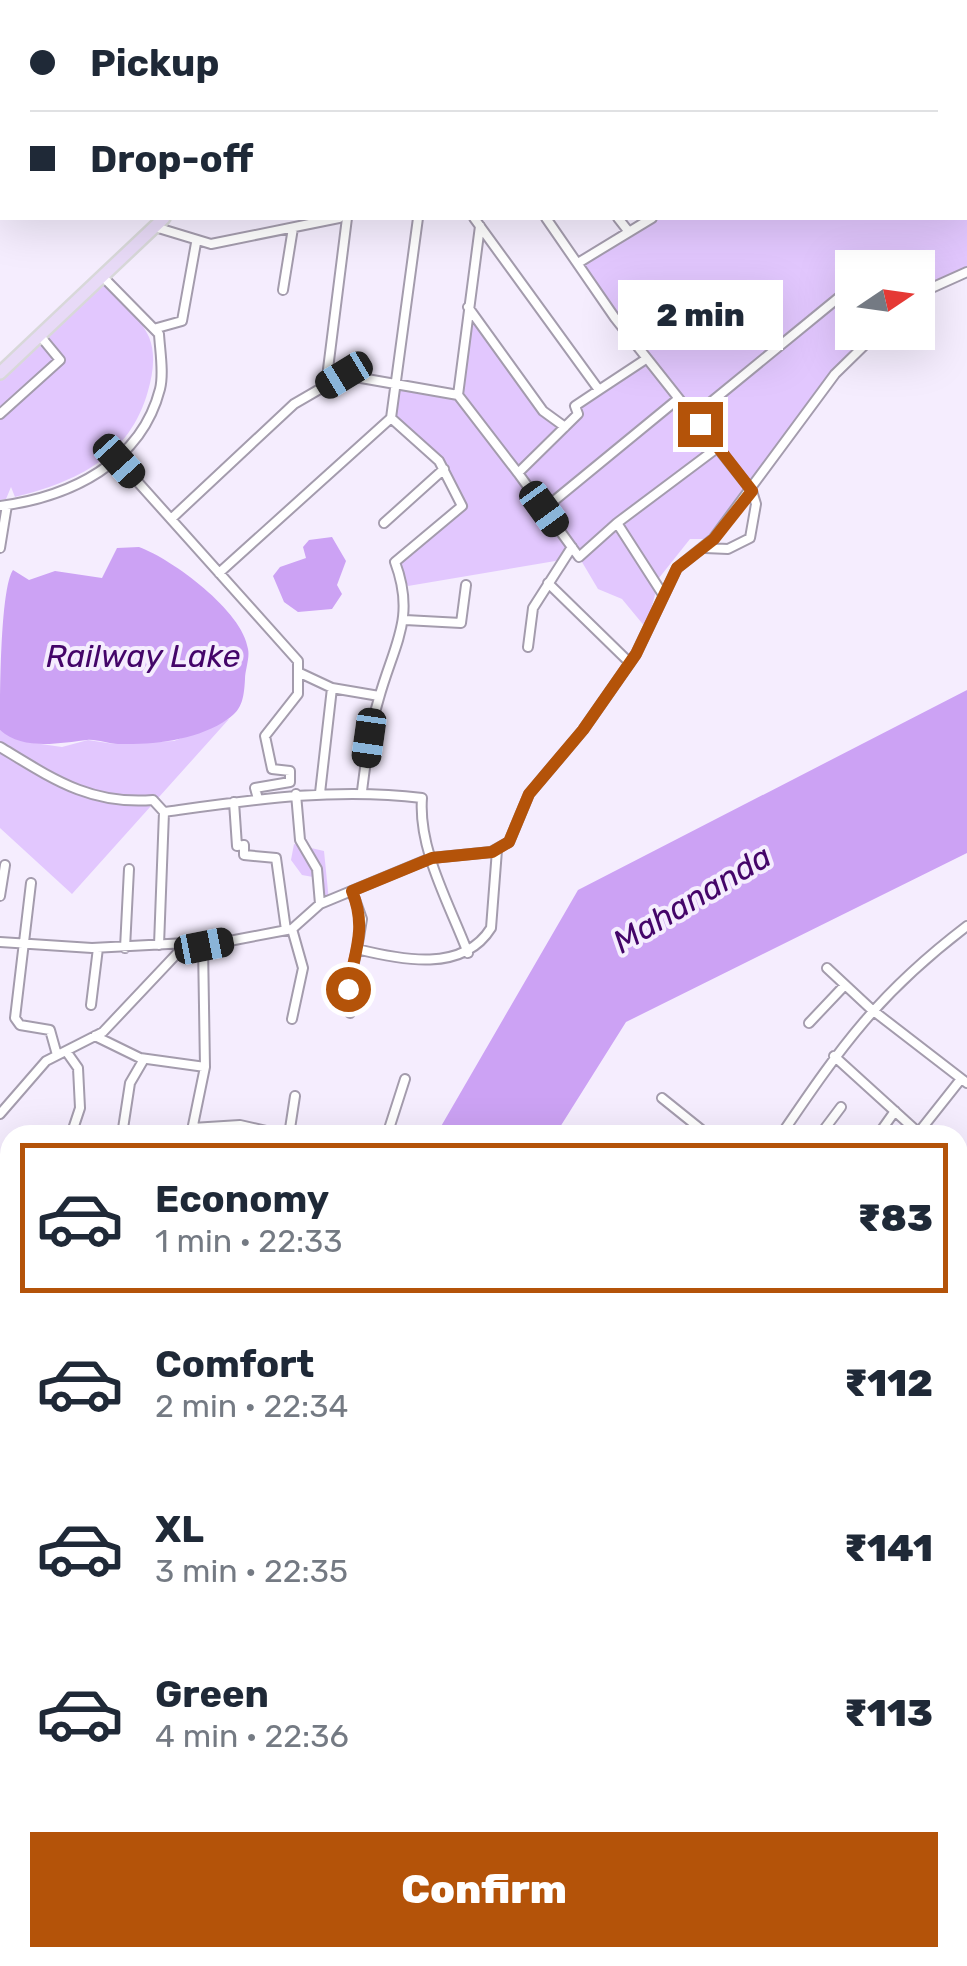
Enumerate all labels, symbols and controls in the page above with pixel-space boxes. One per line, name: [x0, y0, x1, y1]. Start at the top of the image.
text: Pickup: [90, 40, 219, 86]
text: Drop-off: [90, 136, 253, 182]
north arrow: [835, 250, 935, 350]
map controls: [835, 250, 935, 350]
callout: 2 min: [618, 279, 782, 349]
text: 2 min: [656, 296, 745, 334]
car: [311, 347, 377, 403]
route end: [678, 402, 723, 447]
car: [88, 429, 150, 493]
car: [514, 476, 574, 542]
water label: Railway Lake: [46, 637, 241, 675]
car: [350, 706, 388, 770]
water label: Mahananda: [606, 837, 778, 961]
car: [172, 926, 236, 966]
route start: [326, 967, 371, 1012]
icon: car: [35, 1173, 125, 1263]
text: Economy: [155, 1176, 329, 1222]
text: ₹83: [858, 1195, 933, 1241]
text: 1 min · 22:33: [155, 1222, 343, 1260]
icon: car: [35, 1338, 125, 1428]
text: Comfort: [155, 1341, 314, 1387]
text: ₹112: [844, 1360, 933, 1406]
text: 2 min · 22:34: [155, 1387, 348, 1425]
icon: car: [35, 1503, 125, 1593]
text: XL: [155, 1506, 204, 1552]
text: ₹141: [844, 1525, 933, 1571]
text: 3 min · 22:35: [155, 1552, 348, 1590]
icon: car: [35, 1668, 125, 1758]
text: Green: [155, 1671, 269, 1717]
text: ₹113: [844, 1690, 933, 1736]
text: 4 min · 22:36: [155, 1717, 349, 1755]
button: Confirm: [30, 1832, 938, 1947]

